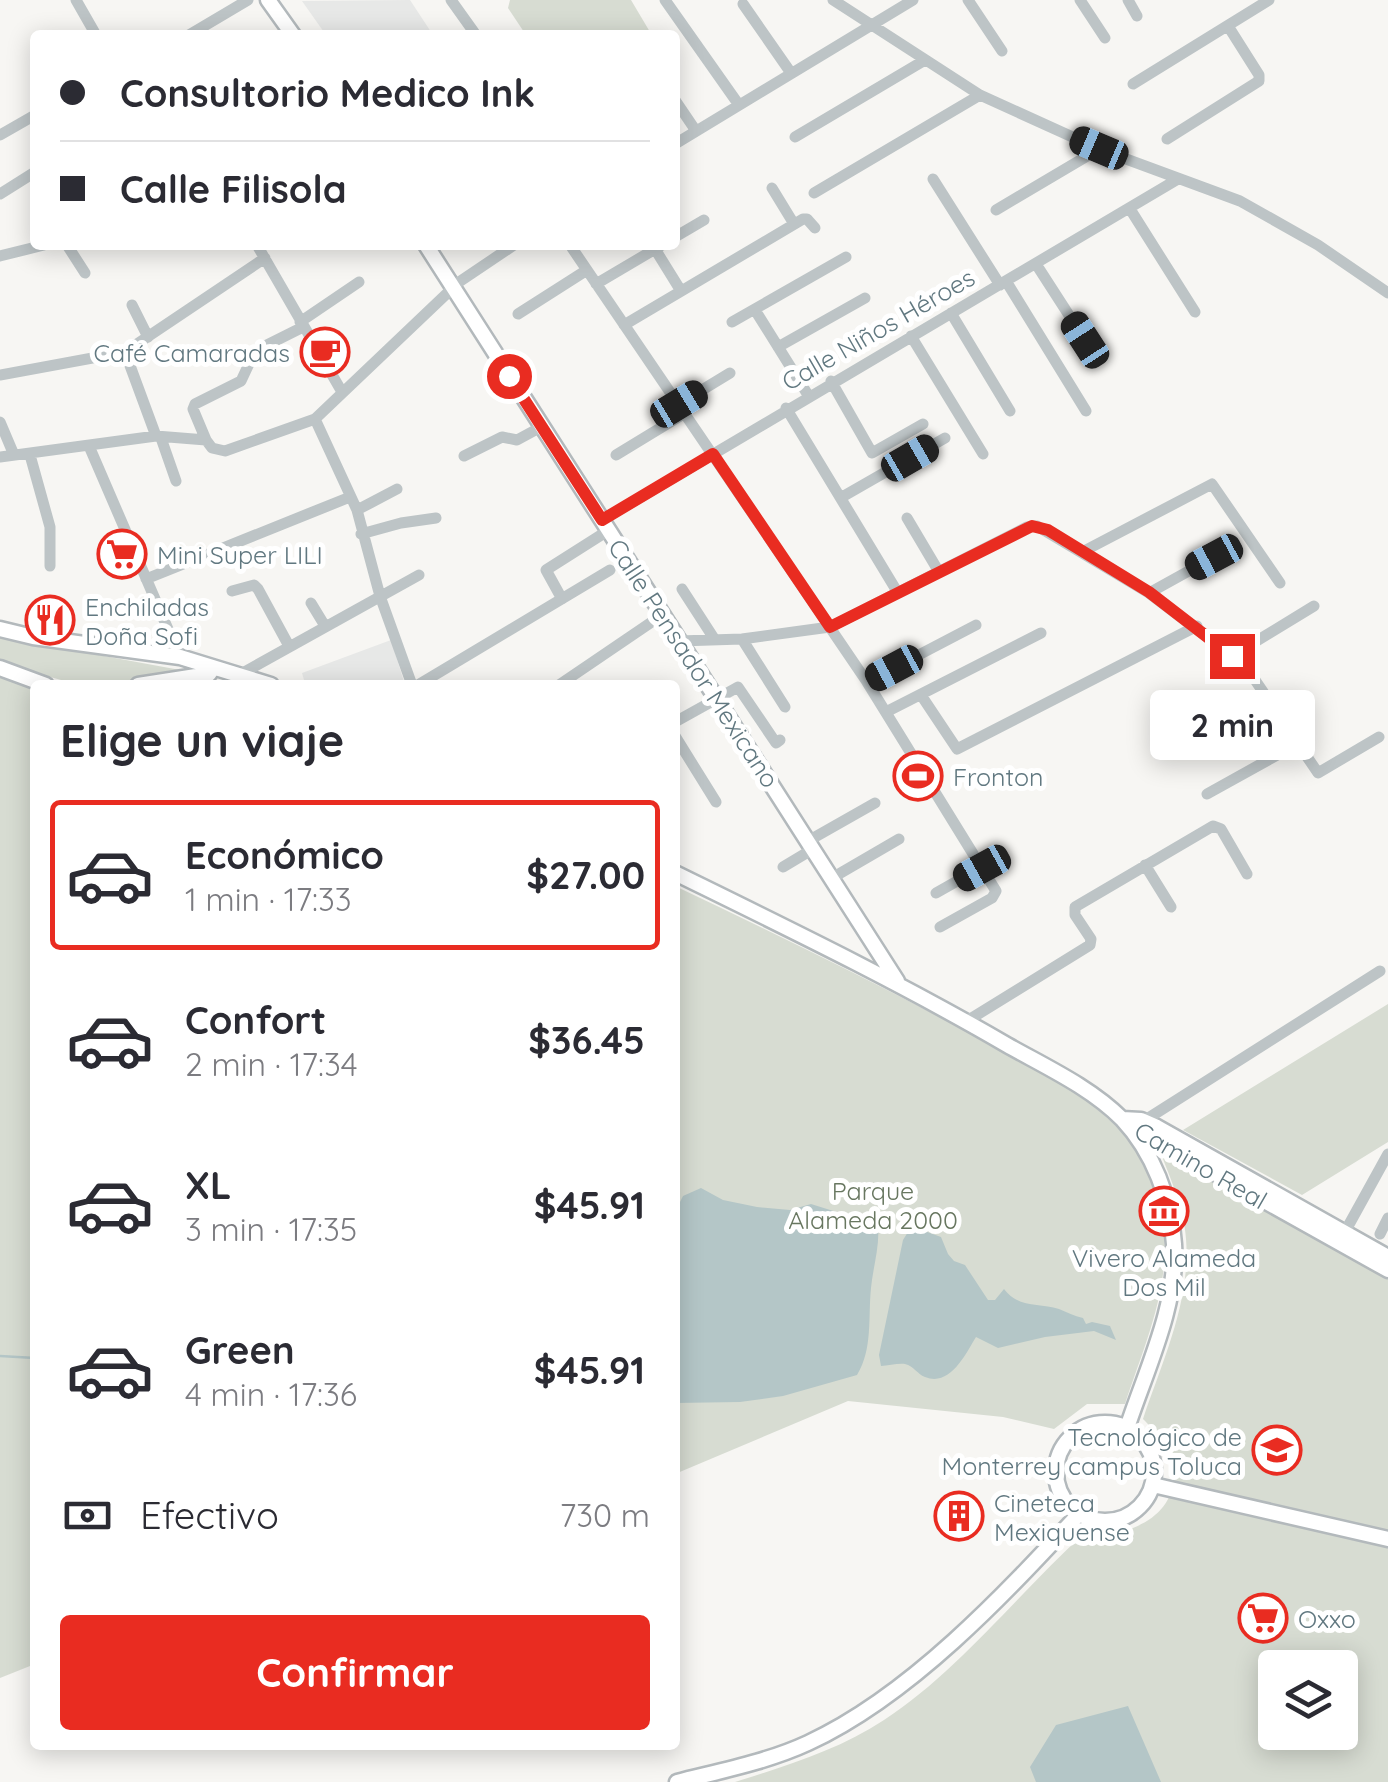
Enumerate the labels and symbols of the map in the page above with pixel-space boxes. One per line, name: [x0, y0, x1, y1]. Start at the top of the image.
car: [1066, 122, 1132, 174]
street label: Calle Niños Héroes: [776, 261, 980, 397]
car: [1056, 307, 1114, 373]
cafe icon: Café Camaradas: [299, 326, 351, 378]
place label: Café Camaradas: [94, 337, 290, 368]
route start: [487, 354, 532, 399]
car: [646, 376, 712, 432]
car: [877, 430, 943, 486]
supermarket icon: Mini Super LILI: [96, 528, 148, 580]
car: [1180, 530, 1248, 584]
street label: Calle Pensador Mexicano: [602, 533, 786, 793]
place label: Mini Super LILI: [157, 539, 323, 570]
place label: Enchiladas Doña Sofi: [85, 591, 209, 651]
restaurant icon: Enchiladas Doña Sofi: [24, 594, 76, 646]
route end: [1210, 634, 1255, 679]
car: [860, 641, 928, 695]
callout: 2 min: [1150, 691, 1314, 761]
sports icon: Fronton: [892, 750, 944, 802]
place label: Fronton: [953, 761, 1043, 792]
car: [948, 840, 1016, 896]
street label: Camino Real: [1129, 1115, 1273, 1215]
park label: Parque Alameda 2000: [788, 1175, 958, 1235]
museum icon: Vivero Alameda Dos Mil: [1138, 1185, 1190, 1237]
place label: Vivero Alameda Dos Mil: [1072, 1242, 1256, 1302]
place label: Tecnológico de Monterrey campus Toluca: [942, 1421, 1242, 1481]
school or university icon: Tecnológico de Monterrey campus Toluca: [1251, 1424, 1303, 1476]
place label: Cineteca Mexiquense: [994, 1487, 1130, 1547]
building icon: Cineteca Mexiquense: [933, 1490, 985, 1542]
supermarket icon: Oxxo: [1237, 1592, 1289, 1644]
place label: Oxxo: [1298, 1603, 1356, 1634]

